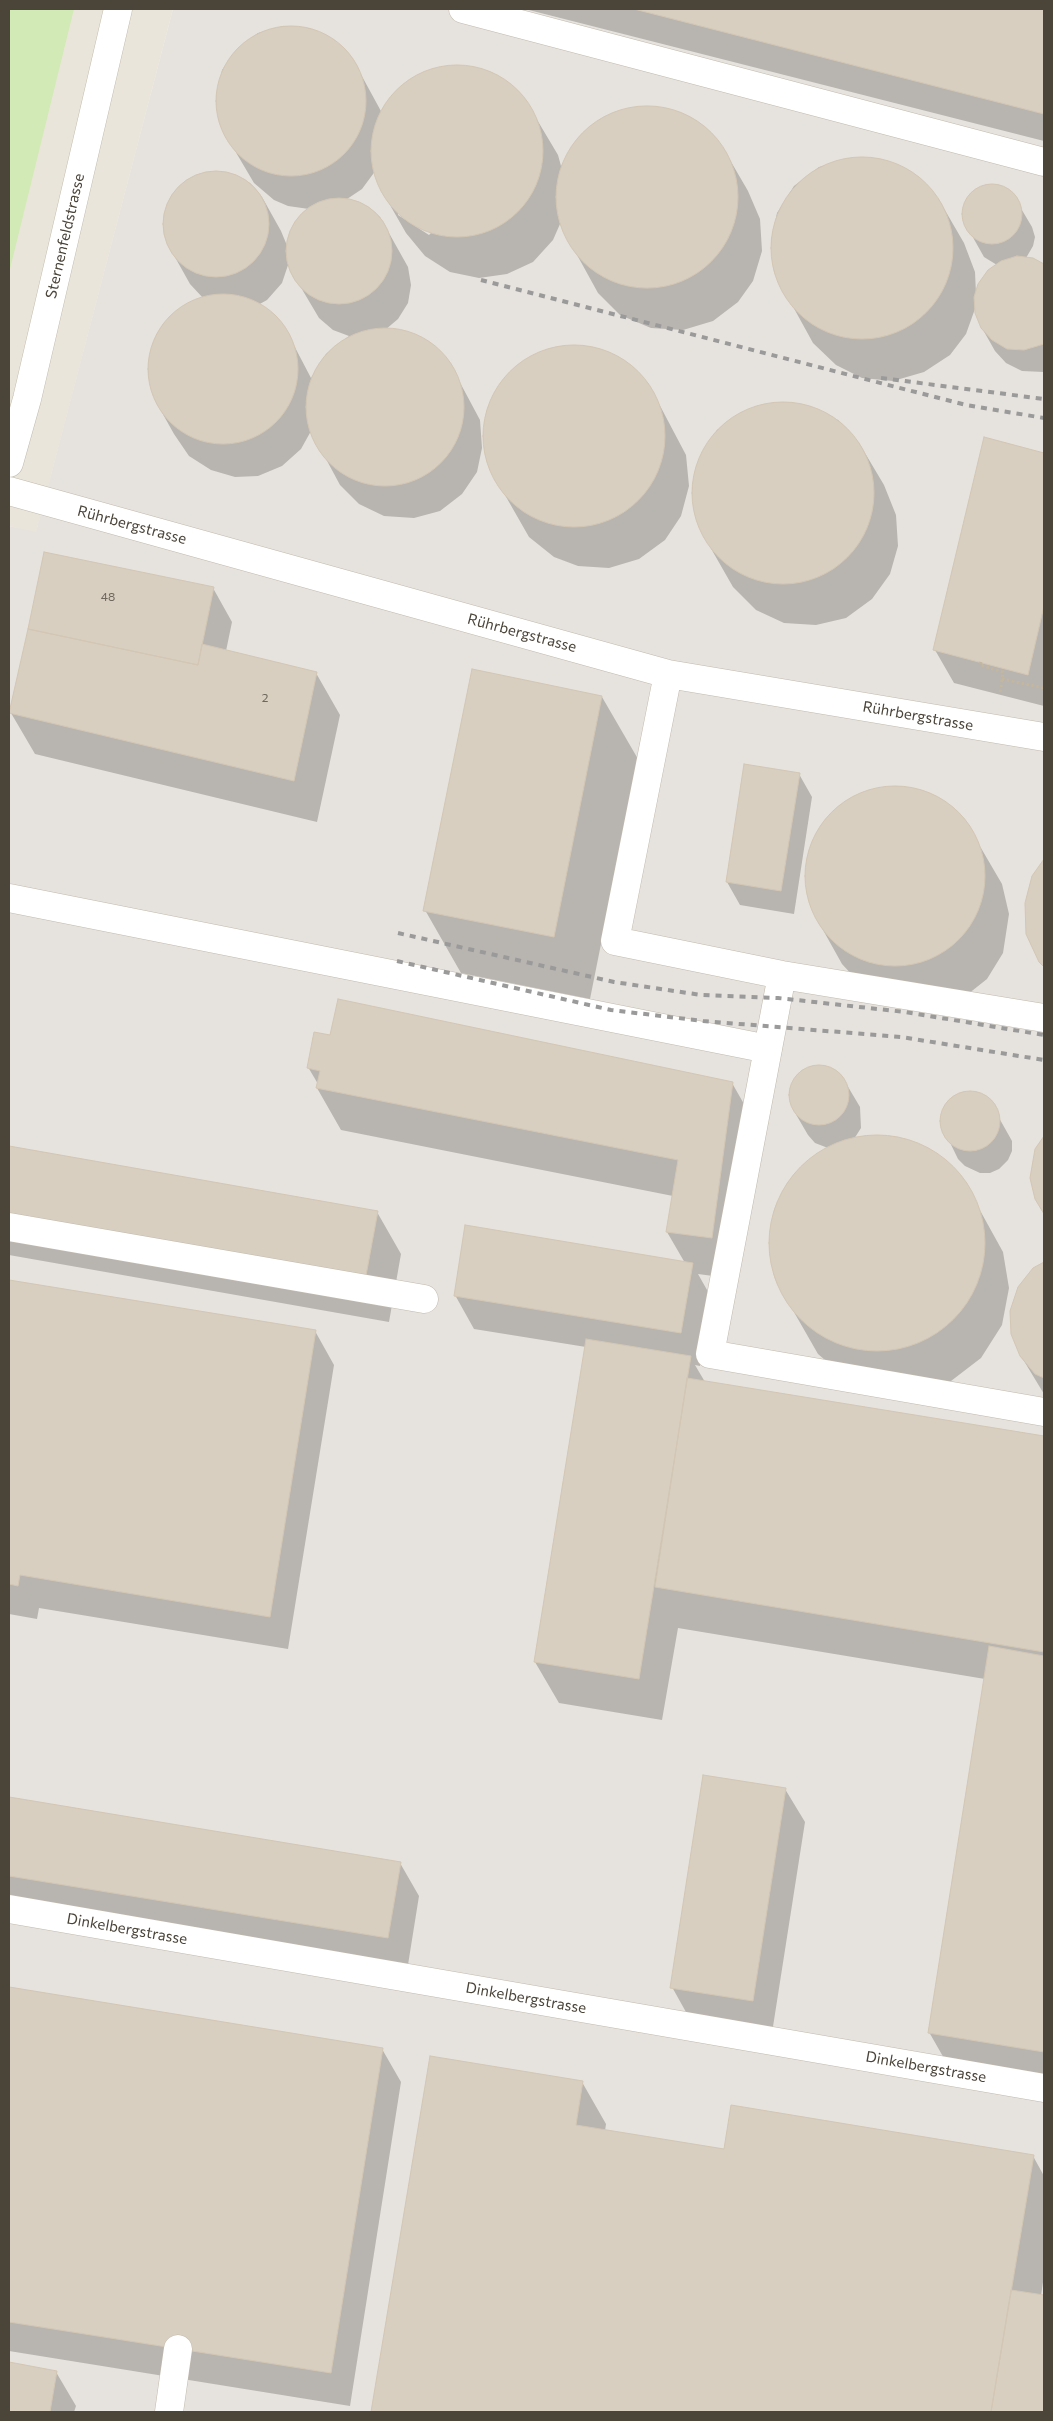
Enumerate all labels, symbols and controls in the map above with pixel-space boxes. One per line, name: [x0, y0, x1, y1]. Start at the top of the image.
street label: Sternenfeldstrasse: [42, 172, 88, 300]
street label: Rührbergstrasse: [76, 502, 188, 548]
house number: 48: [101, 590, 115, 604]
street label: Rührbergstrasse: [466, 610, 578, 656]
house number: 2: [262, 691, 268, 705]
street label: Rührbergstrasse: [861, 697, 975, 735]
street label: Dinkelbergstrasse: [65, 1910, 189, 1948]
street label: Dinkelbergstrasse: [464, 1979, 588, 2017]
street label: Dinkelbergstrasse: [864, 2048, 988, 2086]

